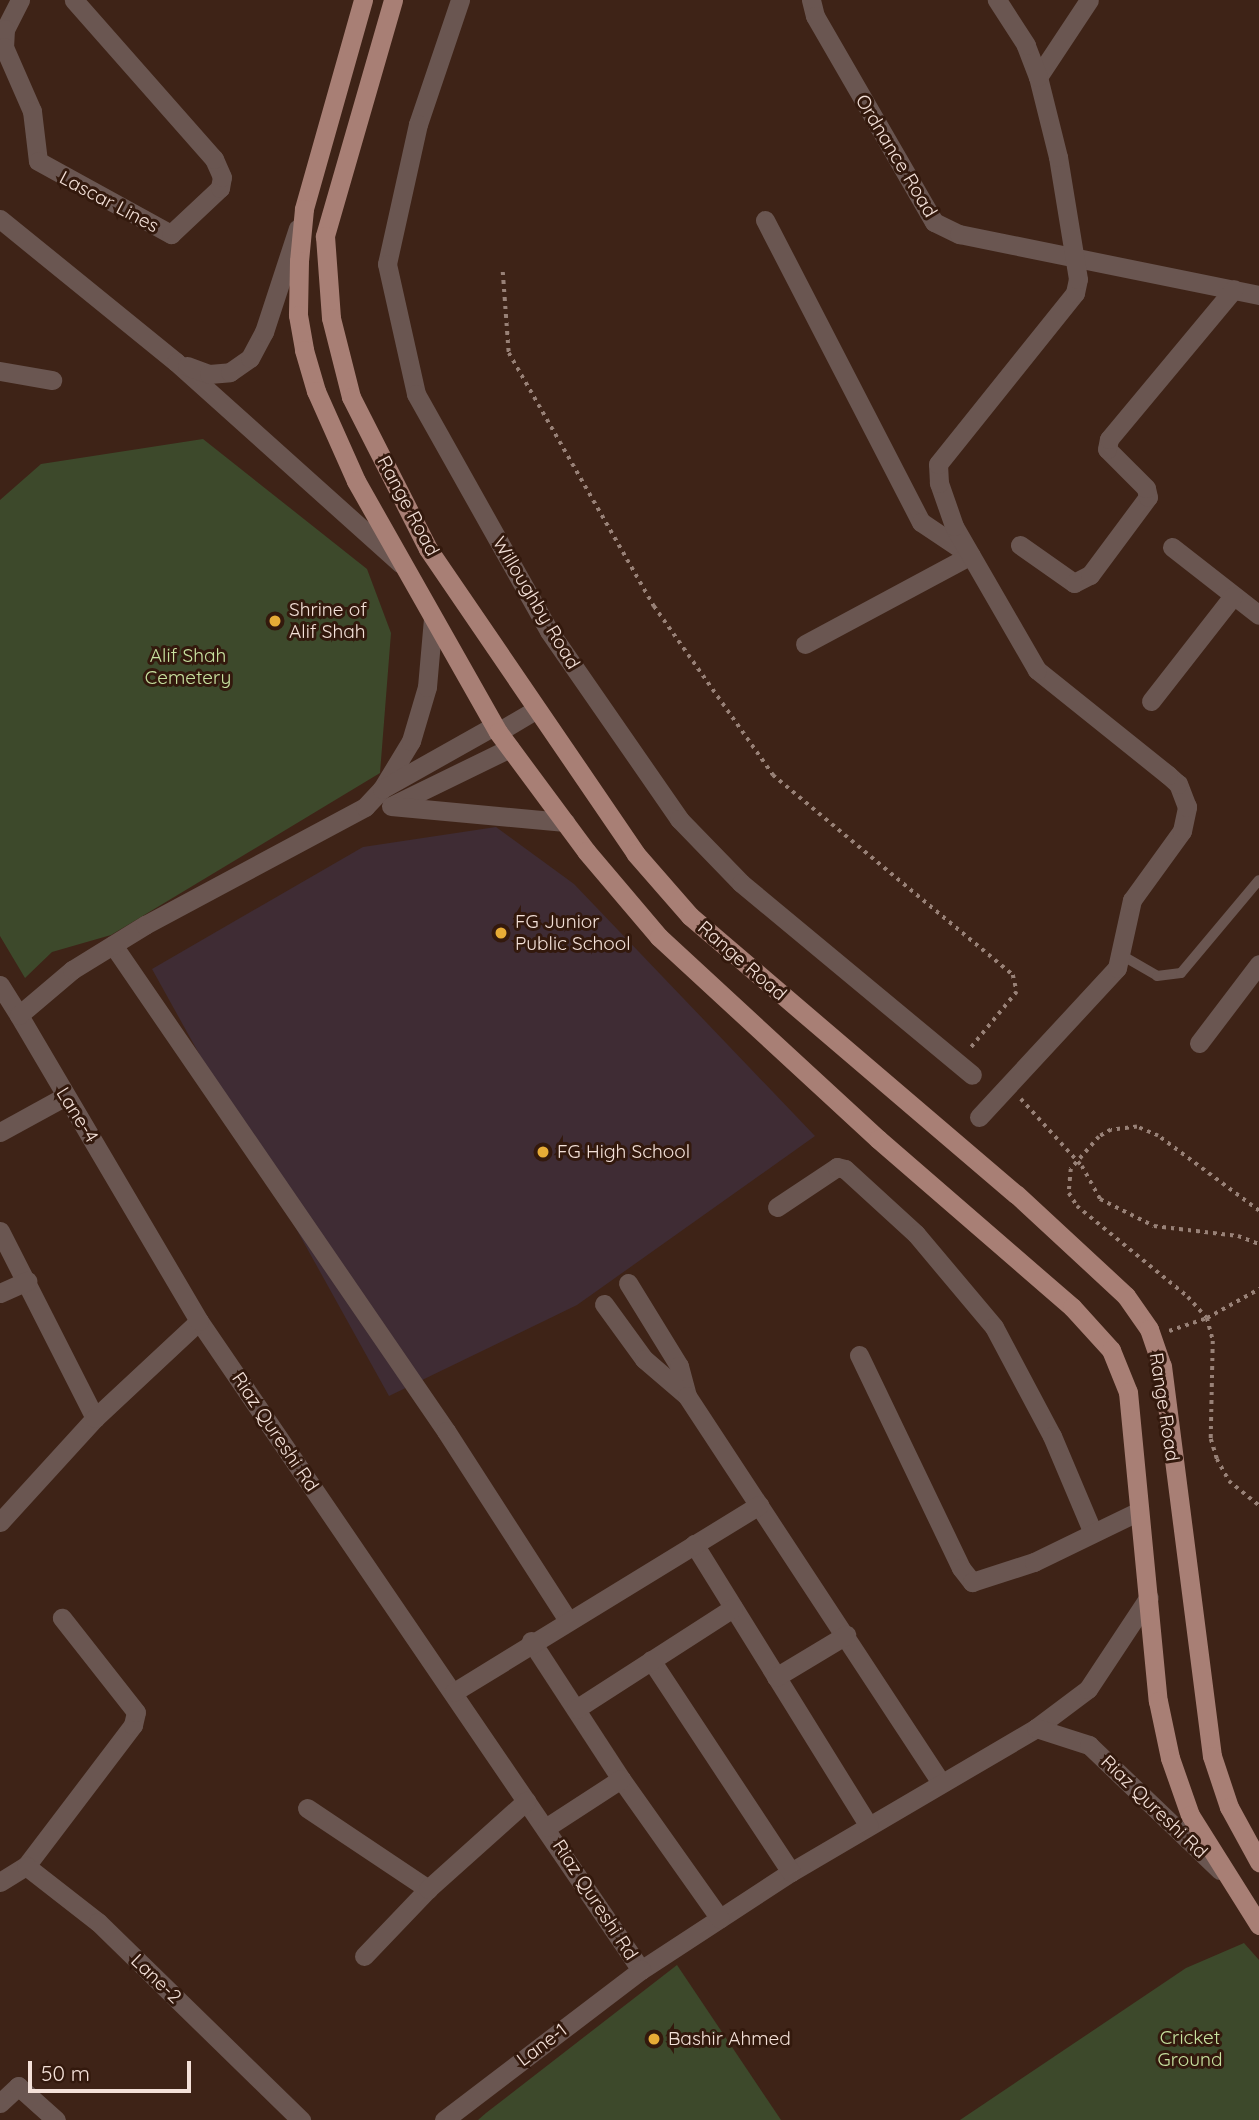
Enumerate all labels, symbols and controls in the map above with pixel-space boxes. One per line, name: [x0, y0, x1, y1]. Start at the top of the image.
street label: Ordnance Road: [850, 90, 942, 222]
street label: Lascar Lines: [55, 166, 163, 238]
street label: Range Road: [372, 452, 444, 560]
street label: Willoughby Road: [488, 533, 584, 673]
place label: Shrine of Alif Shah: [289, 599, 367, 643]
marker: Shrine of Alif Shah: [267, 613, 283, 629]
park label: Alif Shah Cemetery: [145, 645, 231, 689]
place label: FG Junior Public School: [515, 911, 631, 955]
street label: Range Road: [693, 916, 791, 1006]
marker: FG Junior Public School: [493, 925, 509, 941]
street label: Lane-4: [51, 1083, 103, 1147]
place label: FG High School: [557, 1141, 690, 1163]
marker: FG High School: [535, 1144, 551, 1160]
street label: Range Road: [1144, 1351, 1184, 1463]
street label: Riaz Qureshi Rd: [227, 1368, 323, 1496]
street label: Riaz Qureshi Rd: [1096, 1751, 1212, 1863]
street label: Riaz Qureshi Rd: [548, 1836, 642, 1964]
street label: Lane-2: [126, 1950, 186, 2008]
street label: Lane-1: [512, 2019, 572, 2071]
park label: Cricket Ground: [1158, 2027, 1222, 2071]
place label: Bashir Ahmed: [668, 2028, 791, 2050]
marker: Bashir Ahmed: [646, 2031, 662, 2047]
scale bar: [32, 2046, 194, 2090]
text: 50 m: [41, 2060, 90, 2086]

